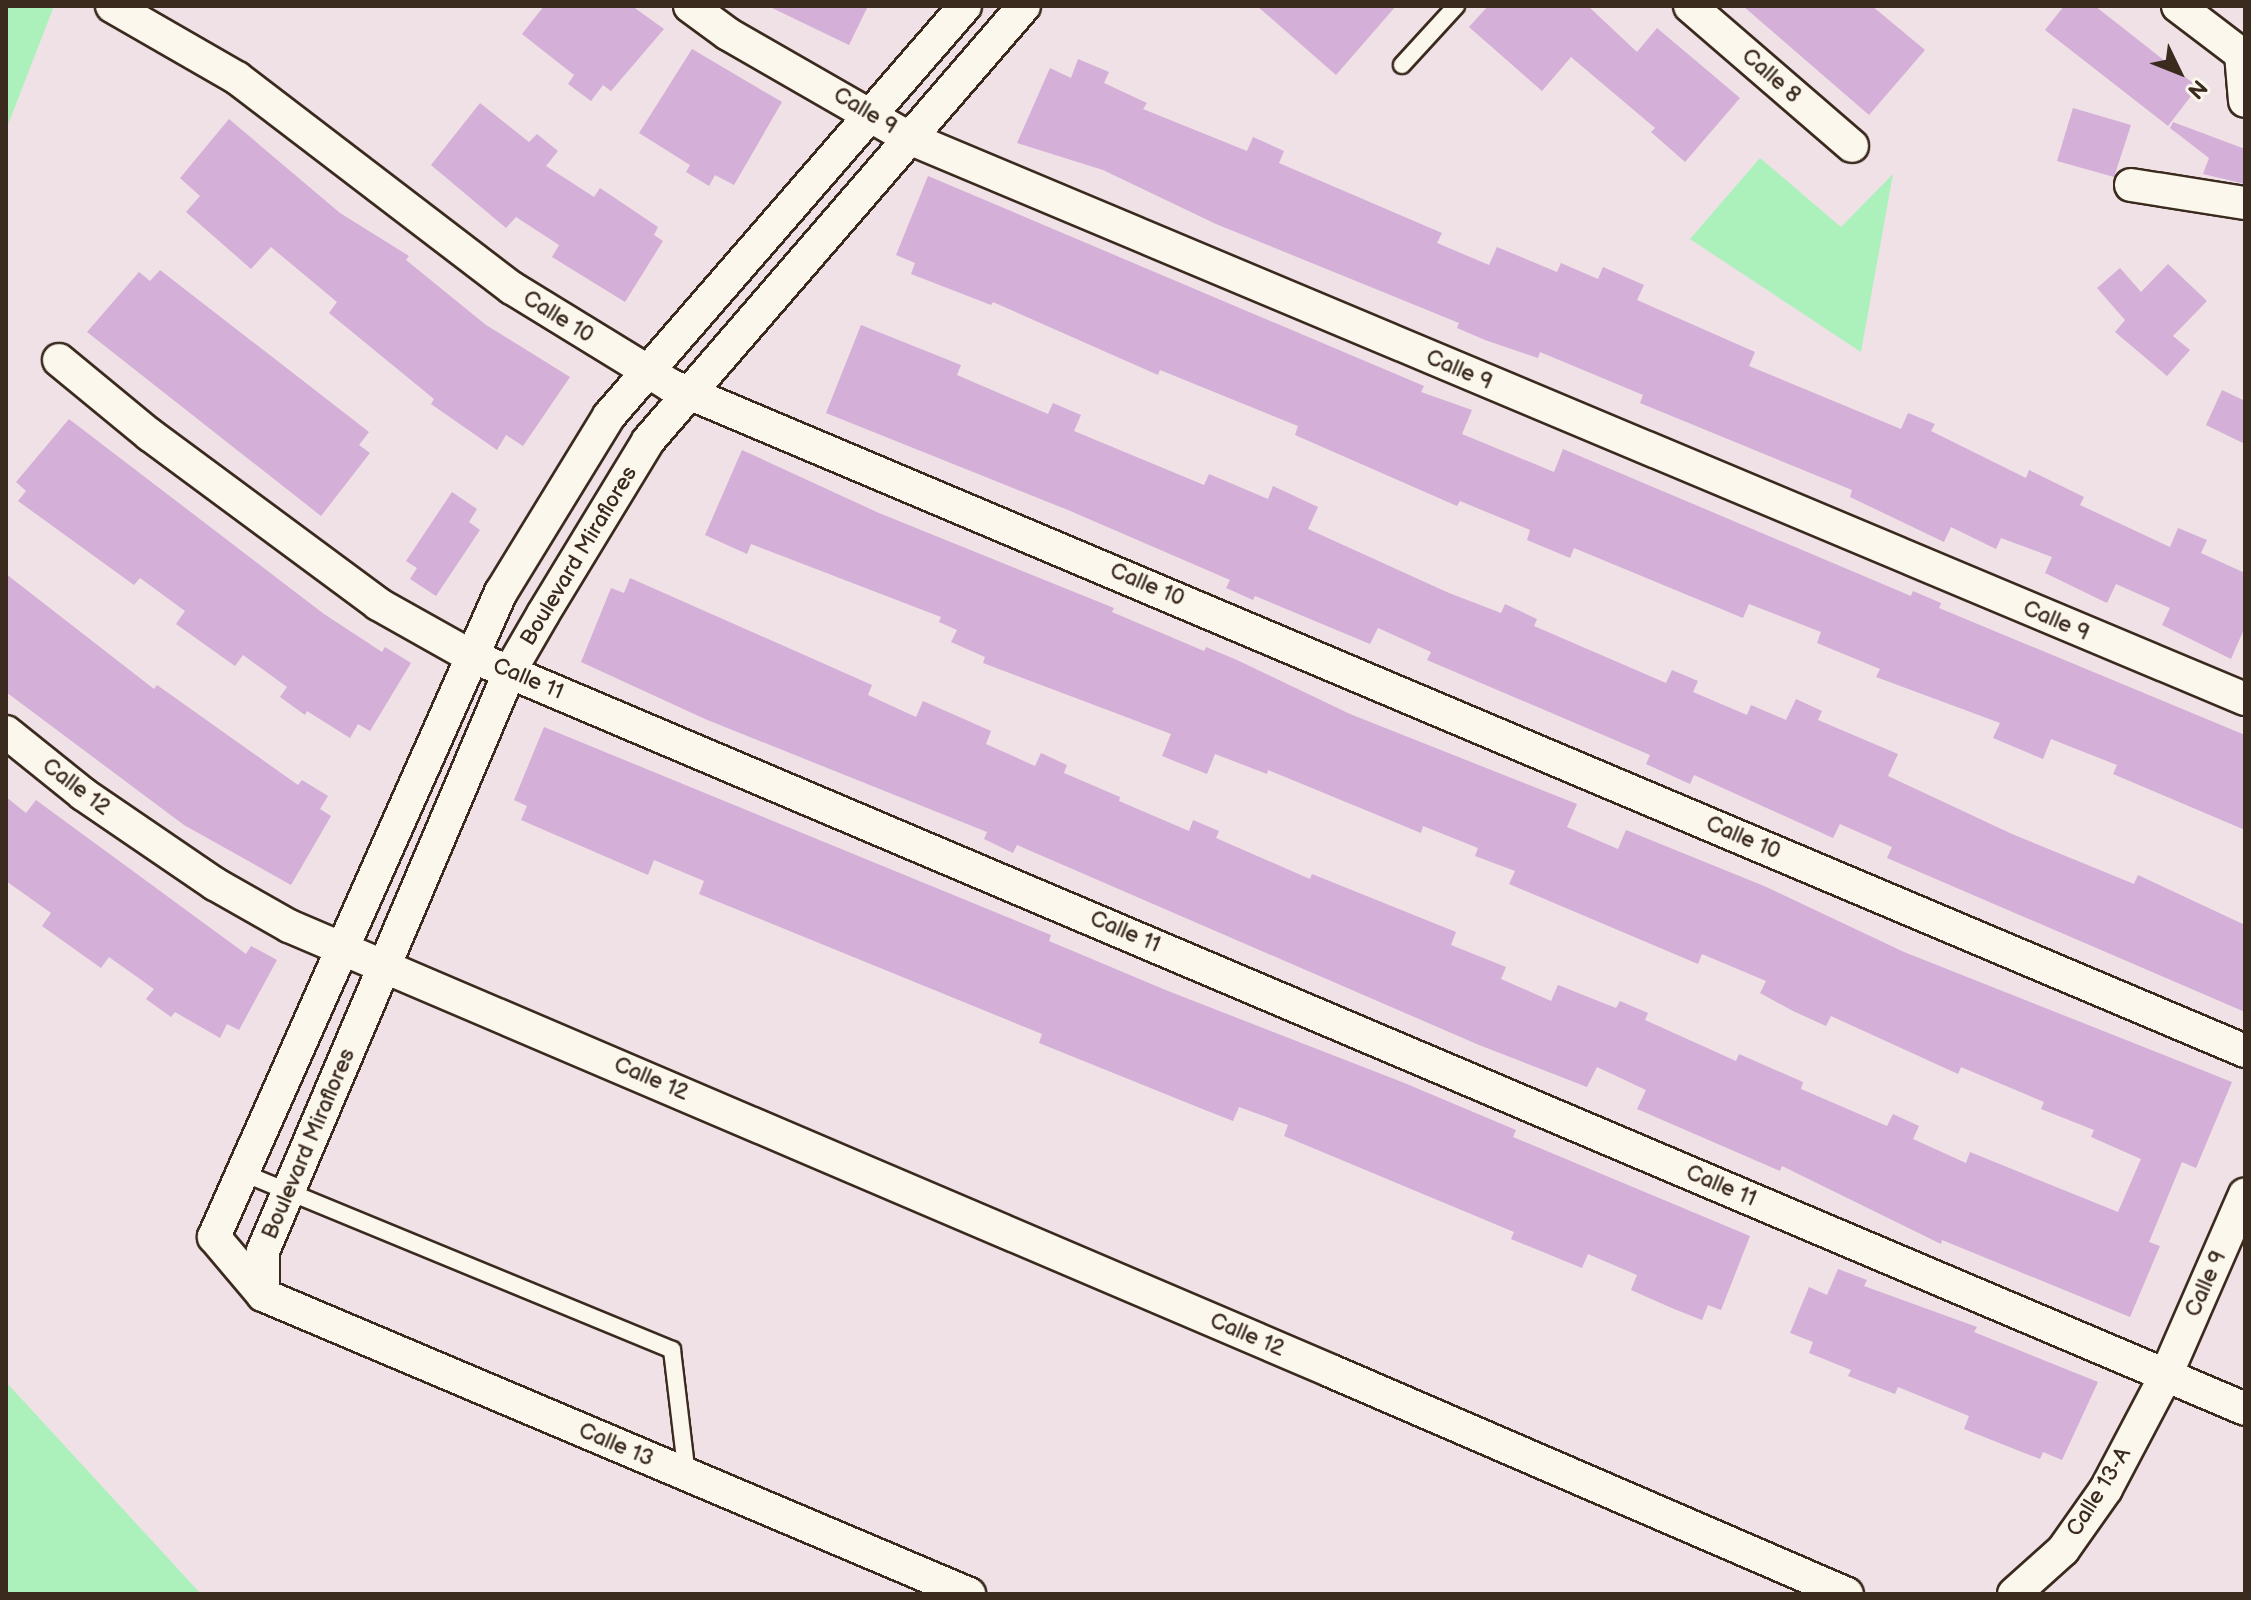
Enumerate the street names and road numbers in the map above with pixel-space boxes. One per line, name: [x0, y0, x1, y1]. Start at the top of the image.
street label: Calle 8: [1736, 43, 1806, 109]
street label: Calle 9: [828, 82, 902, 140]
street label: Calle 10: [518, 285, 598, 349]
street label: Calle 9: [1422, 344, 1496, 396]
street label: Boulevard Miraflores: [515, 462, 643, 650]
street label: Calle 10: [1106, 558, 1188, 612]
street label: Calle 9: [2019, 595, 2093, 647]
street label: Calle 11: [489, 652, 567, 706]
street label: Calle 12: [37, 753, 115, 821]
street label: Calle 10: [1702, 811, 1784, 865]
street label: Calle 11: [1086, 905, 1164, 959]
street label: Boulevard Miraflores: [257, 1045, 361, 1243]
street label: Calle 12: [610, 1052, 692, 1106]
street label: Calle 11: [1682, 1159, 1760, 1213]
street label: Calle 9: [2180, 1247, 2232, 1321]
street label: Calle 12: [1206, 1308, 1288, 1362]
street label: Calle 13: [575, 1417, 657, 1473]
street label: Calle 13-A: [2061, 1443, 2137, 1541]

